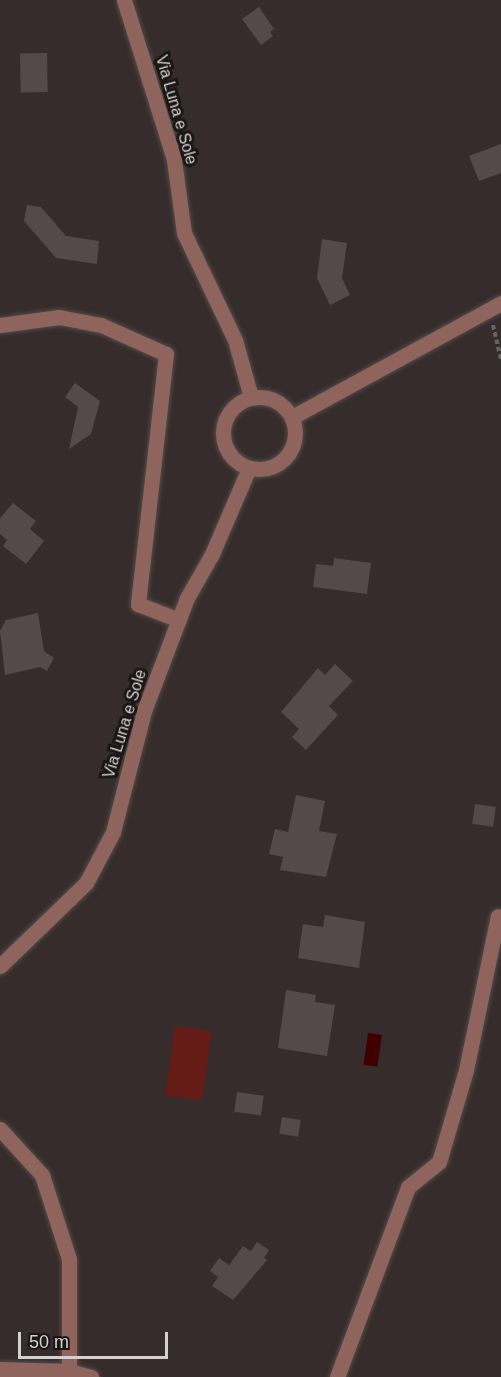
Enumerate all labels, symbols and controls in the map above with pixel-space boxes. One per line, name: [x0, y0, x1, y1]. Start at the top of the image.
street label: Via Luna e Sole: [151, 53, 201, 167]
street label: Via Luna e Sole: [99, 667, 151, 781]
scale bar: [21, 1320, 171, 1358]
text: 50 m: [29, 1332, 69, 1352]

